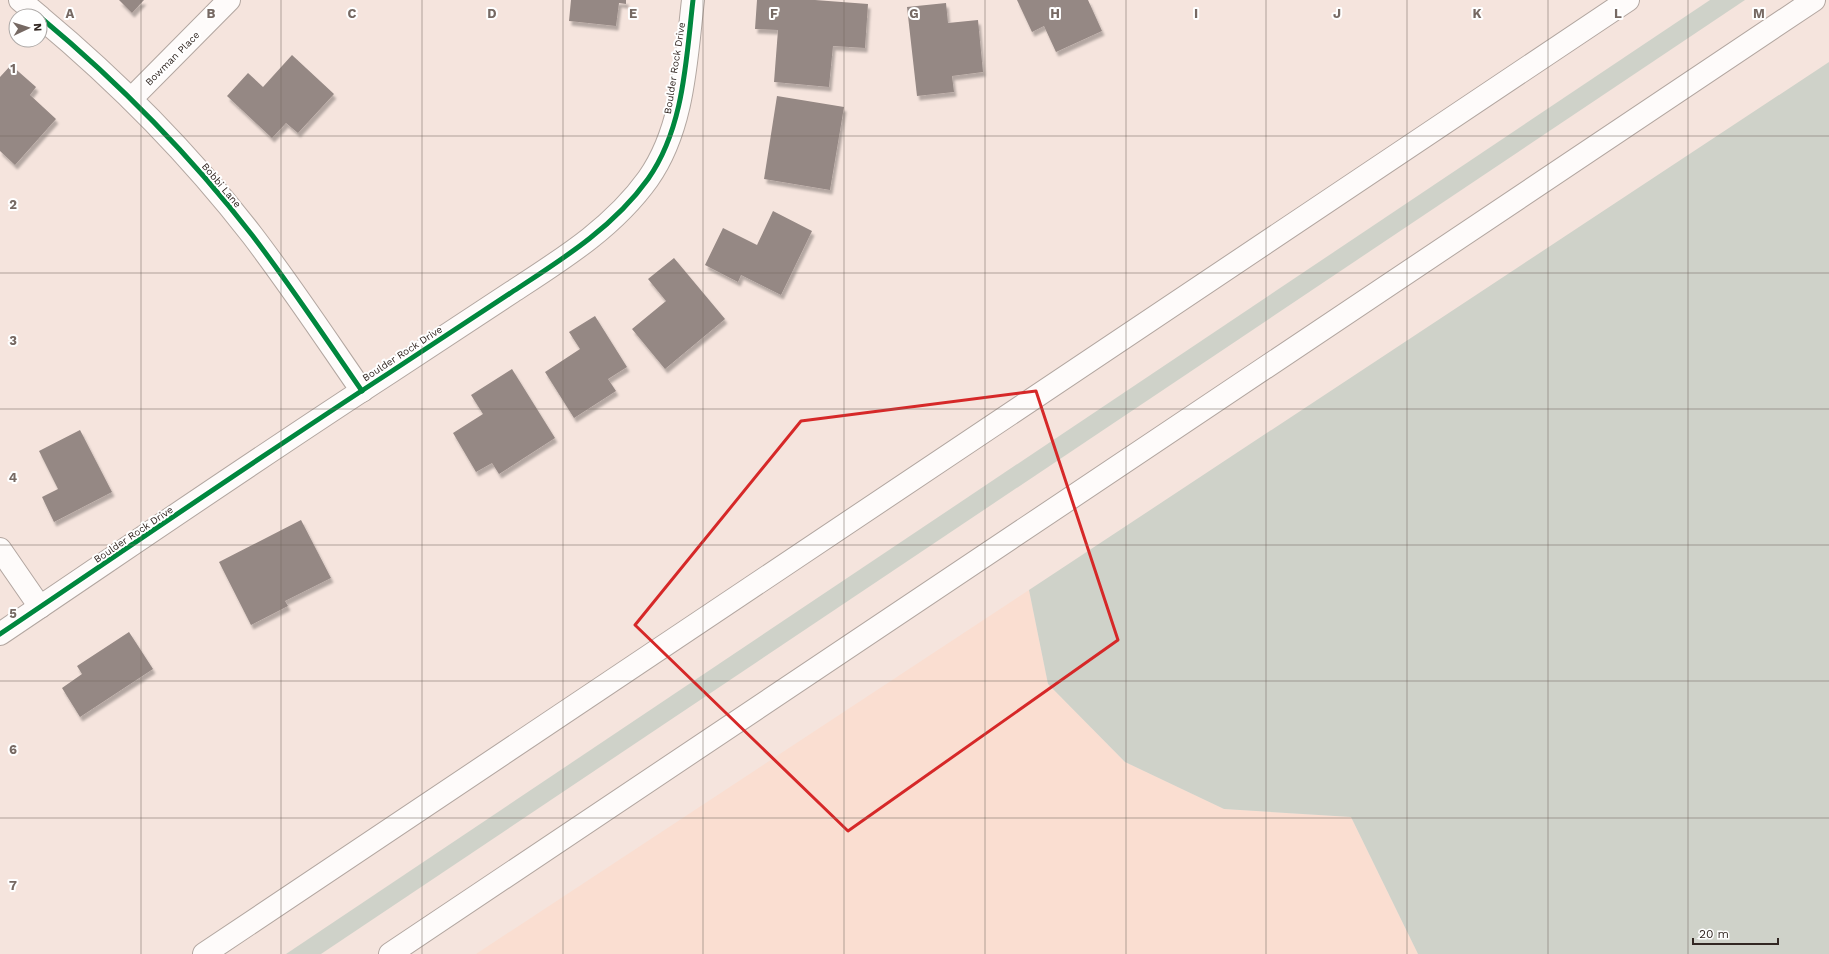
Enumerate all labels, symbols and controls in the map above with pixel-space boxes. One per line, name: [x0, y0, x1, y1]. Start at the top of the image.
text: A: [66, 6, 75, 21]
text: B: [207, 6, 216, 21]
text: C: [348, 6, 357, 21]
text: D: [487, 6, 497, 21]
text: E: [629, 6, 637, 21]
text: F: [770, 6, 778, 21]
text: G: [909, 6, 919, 21]
text: H: [1050, 6, 1060, 21]
text: I: [1194, 6, 1198, 21]
text: J: [1333, 6, 1341, 21]
text: K: [1472, 6, 1482, 21]
text: L: [1614, 6, 1622, 21]
text: M: [1753, 6, 1765, 21]
north arrow: [8, 8, 48, 48]
street label: Boulder Rock Drive: [662, 21, 687, 115]
text: N: [31, 23, 44, 32]
street label: Bowman Place: [143, 29, 202, 88]
text: 1: [10, 61, 16, 76]
street label: Bobbi Lane: [200, 161, 244, 210]
text: 2: [9, 197, 17, 212]
street label: Boulder Rock Drive: [360, 323, 444, 383]
text: 3: [9, 333, 17, 348]
text: 4: [9, 470, 18, 485]
street label: Boulder Rock Drive: [92, 504, 175, 565]
text: 5: [9, 606, 17, 621]
text: 6: [9, 742, 17, 757]
text: 7: [9, 878, 17, 893]
scale bar: [1693, 920, 1778, 946]
text: 20 m: [1699, 927, 1729, 941]

